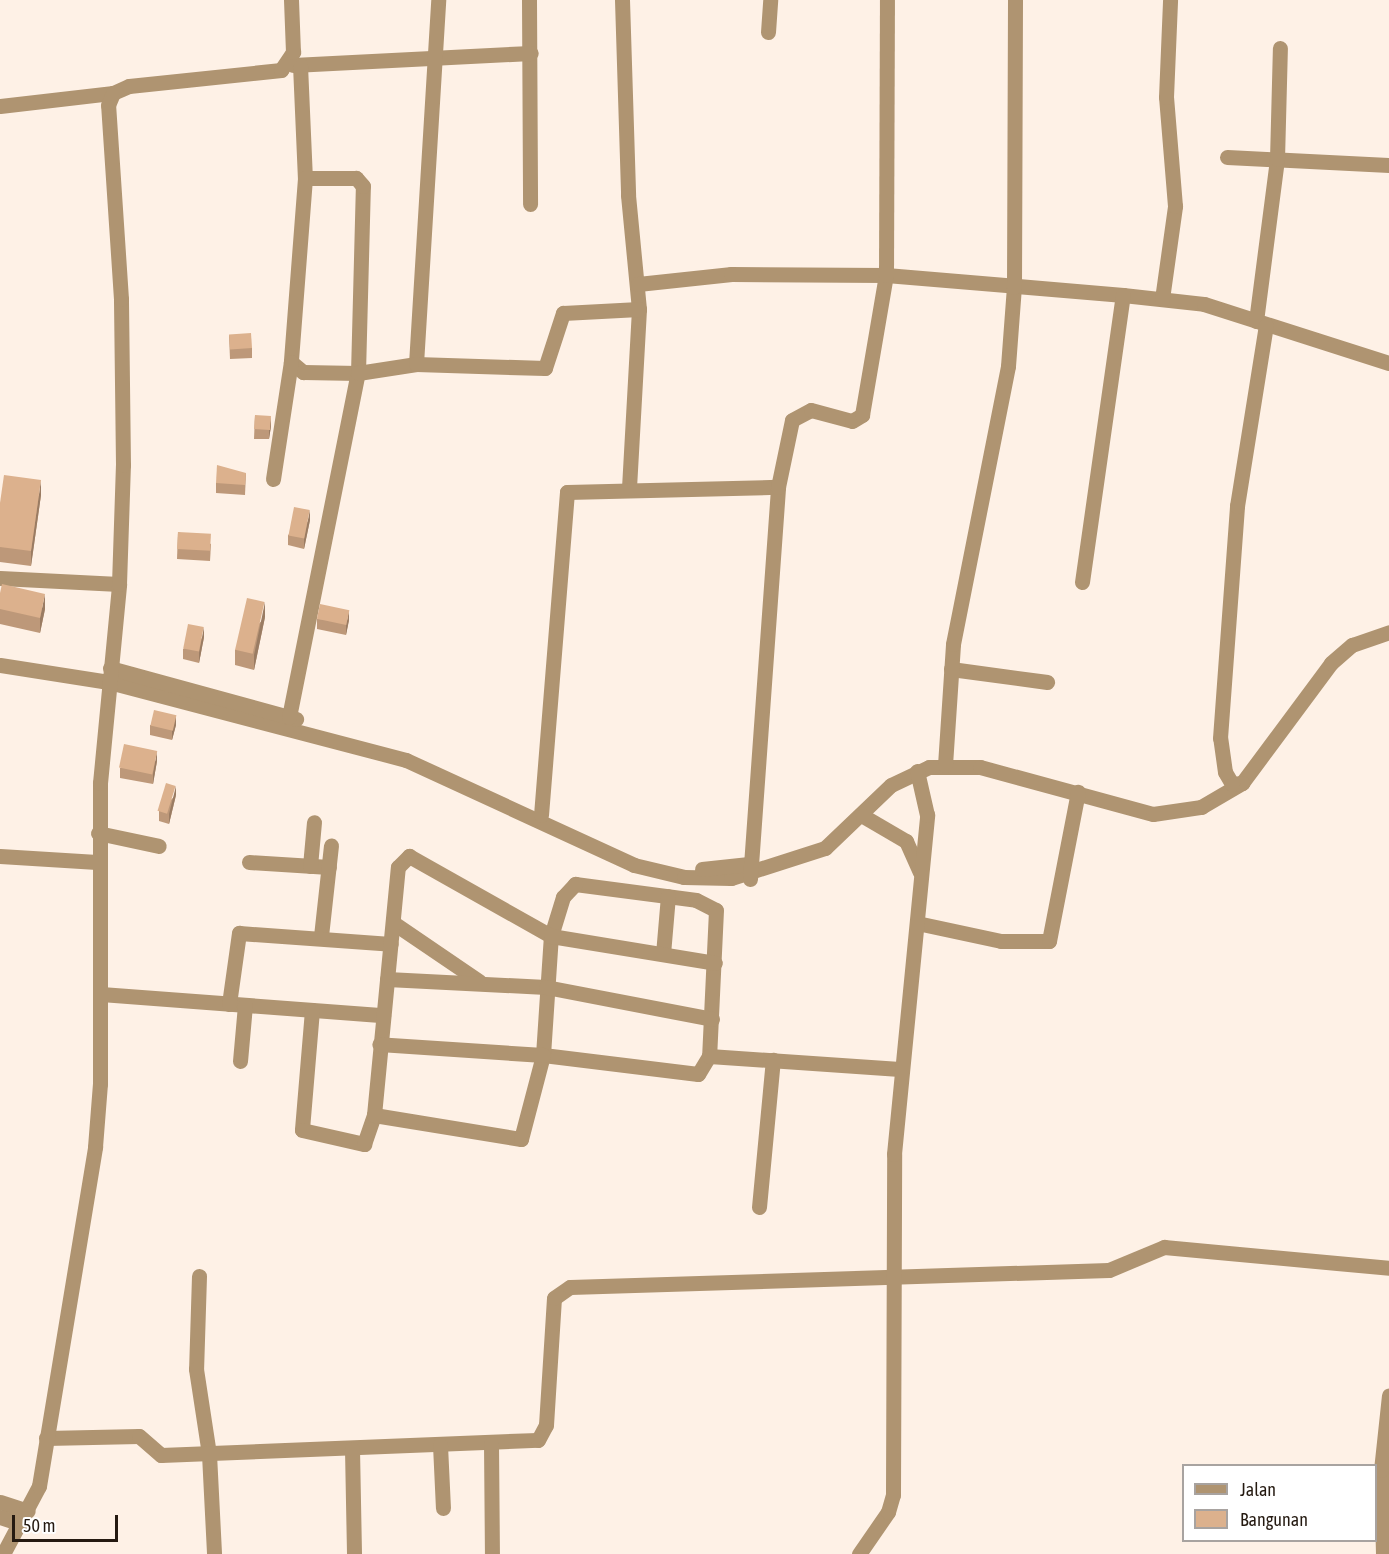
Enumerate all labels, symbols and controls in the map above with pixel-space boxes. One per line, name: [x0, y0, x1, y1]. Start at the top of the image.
legend: [1182, 1464, 1377, 1542]
text: Jalan: [1240, 1479, 1276, 1500]
scale bar: [15, 1503, 122, 1541]
text: Bangunan: [1240, 1509, 1308, 1530]
text: 50 m: [23, 1515, 55, 1536]

